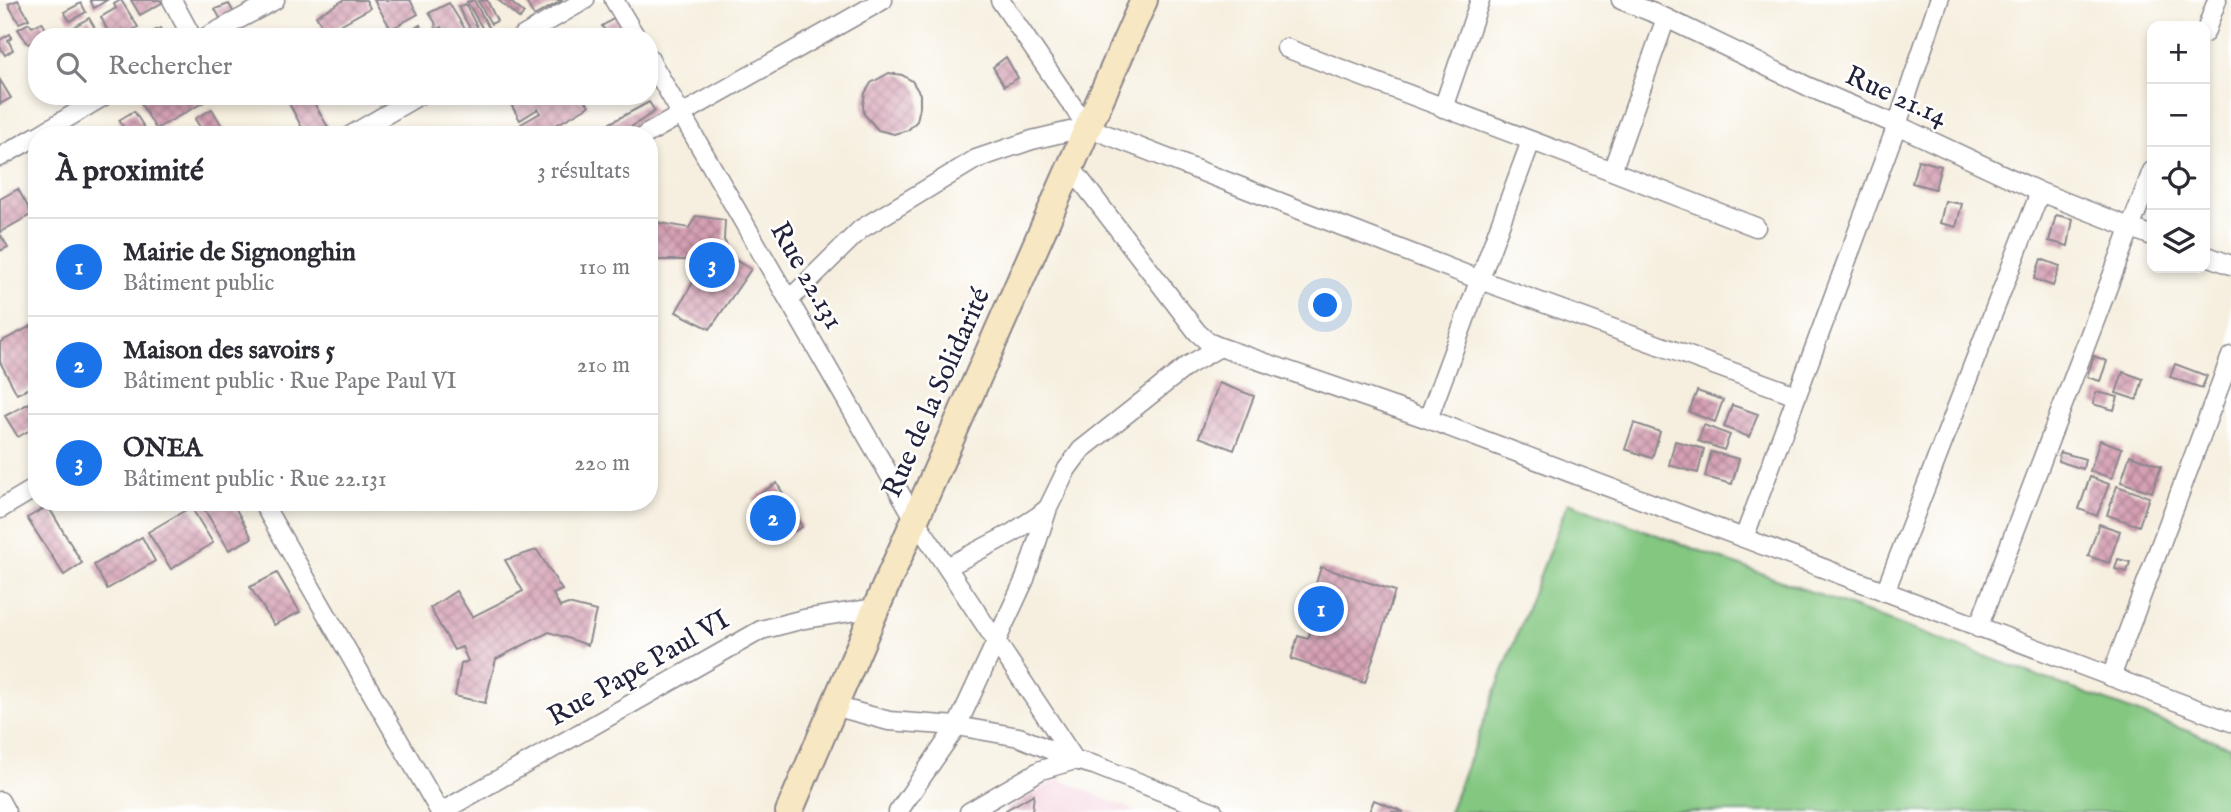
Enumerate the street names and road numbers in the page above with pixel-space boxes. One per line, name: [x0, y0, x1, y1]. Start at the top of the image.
street label: Rue 21.14: [1839, 59, 1953, 135]
street label: Rue 22.131: [761, 216, 851, 336]
street label: Rue de la Solidarité: [875, 283, 999, 503]
street label: Rue Pape Paul VI: [542, 603, 736, 735]

